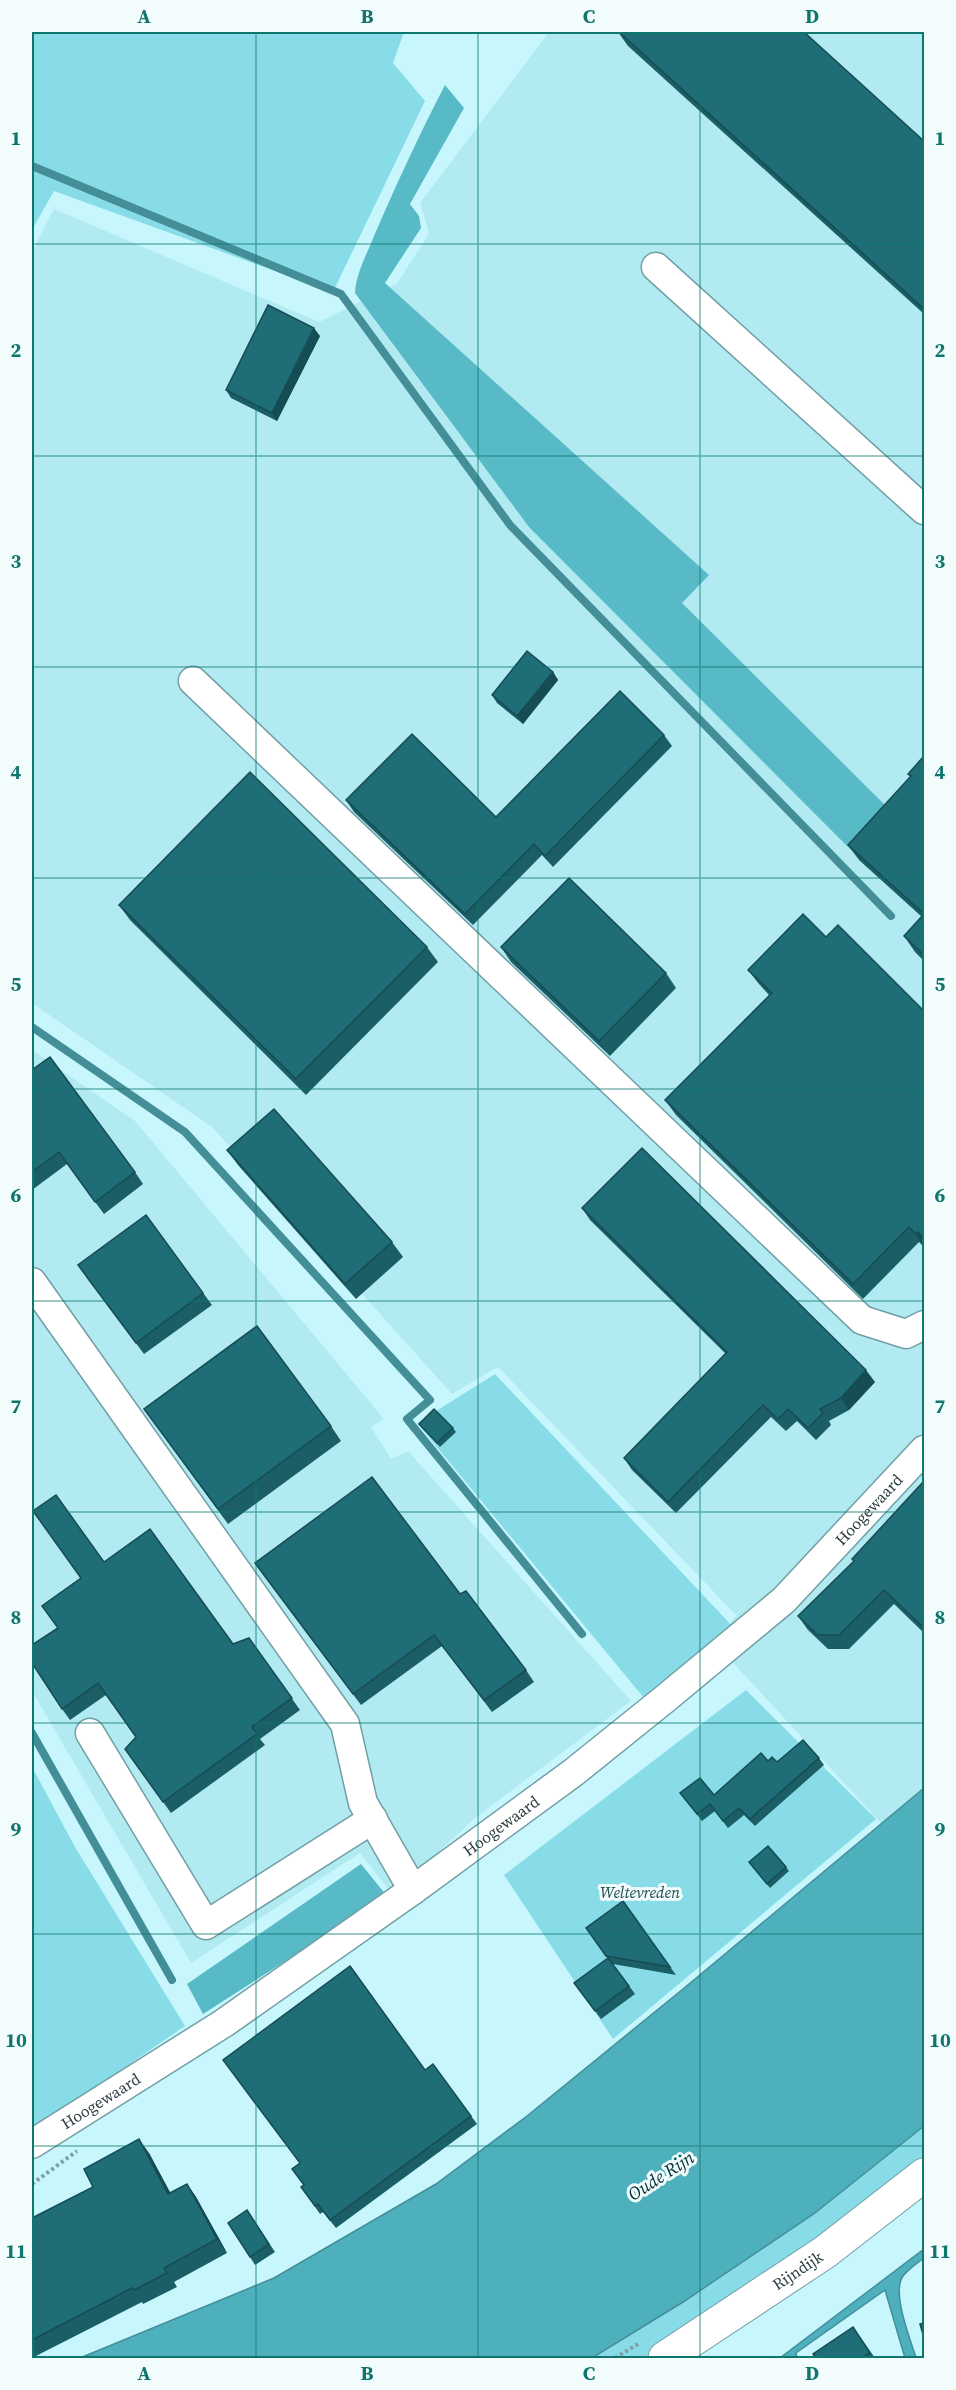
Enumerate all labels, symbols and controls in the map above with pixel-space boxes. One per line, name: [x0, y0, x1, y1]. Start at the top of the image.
text: A: [137, 2, 151, 30]
text: B: [360, 2, 374, 30]
text: C: [583, 2, 595, 30]
text: D: [805, 2, 819, 30]
text: 1: [11, 124, 21, 152]
text: 1: [935, 124, 945, 152]
text: 2: [11, 336, 22, 364]
text: 2: [935, 336, 946, 364]
text: 3: [11, 547, 22, 575]
text: 3: [935, 547, 946, 575]
text: 4: [11, 758, 22, 786]
text: 4: [935, 758, 946, 786]
text: 5: [11, 970, 22, 998]
text: 5: [935, 970, 946, 998]
text: 6: [11, 1181, 22, 1209]
text: 6: [935, 1181, 946, 1209]
text: 7: [11, 1392, 22, 1420]
text: 7: [935, 1392, 946, 1420]
street label: Hoogewaard: [830, 1469, 907, 1550]
text: 8: [11, 1603, 21, 1631]
text: 8: [935, 1603, 945, 1631]
street label: Hoogewaard: [458, 1790, 544, 1861]
text: 9: [11, 1815, 22, 1843]
text: 9: [935, 1815, 946, 1843]
park label: Weltevreden: [600, 1881, 680, 1903]
text: 10: [5, 2026, 27, 2054]
text: 10: [929, 2026, 951, 2054]
street label: Hoogewaard: [57, 2068, 144, 2134]
water label: Oude Rijn: [623, 2145, 699, 2206]
text: 11: [5, 2237, 27, 2265]
text: 11: [929, 2237, 951, 2265]
street label: Rijndijk: [768, 2245, 827, 2295]
text: A: [137, 2359, 151, 2387]
text: B: [360, 2359, 374, 2387]
text: C: [583, 2359, 595, 2387]
text: D: [805, 2359, 819, 2387]

